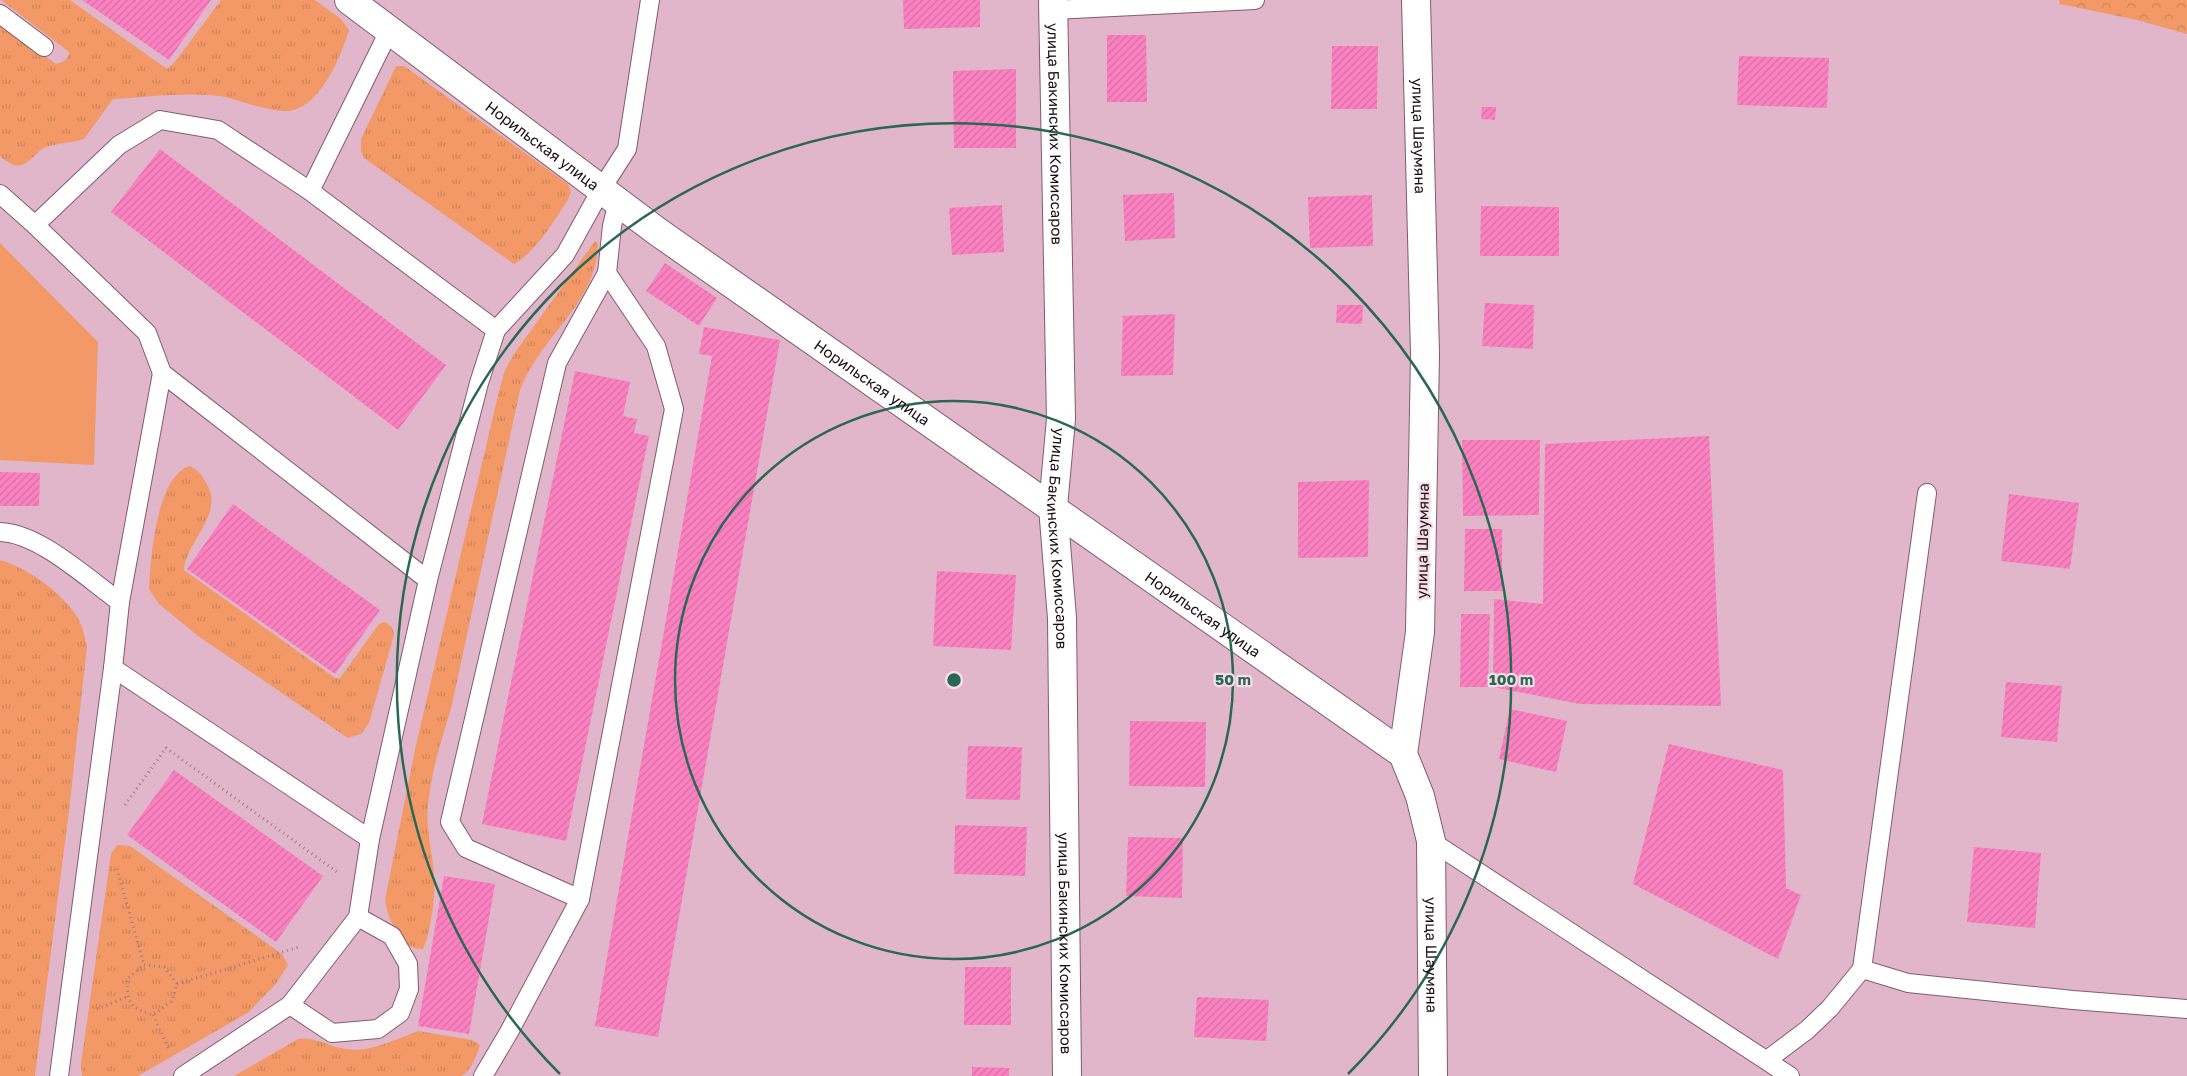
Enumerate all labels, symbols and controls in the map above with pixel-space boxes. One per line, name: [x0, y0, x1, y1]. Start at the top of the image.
street label: улица Бакинских Комиссаров: [1044, 23, 1067, 245]
street label: улица Шаумяна: [1409, 78, 1430, 194]
street label: Норильская улица: [482, 97, 603, 194]
street label: Норильская улица: [811, 335, 934, 429]
street label: улица Бакинских Комиссаров: [1044, 427, 1071, 649]
street label: улица Шаумяна: [1412, 483, 1432, 599]
street label: Норильская улица: [1142, 567, 1264, 661]
text: 50 m: [1215, 670, 1251, 688]
text: 100 m: [1489, 670, 1533, 688]
centre of rings: [945, 671, 963, 689]
street label: улица Бакинских Комиссаров: [1055, 832, 1076, 1054]
street label: улица Шаумяна: [1422, 897, 1441, 1013]

